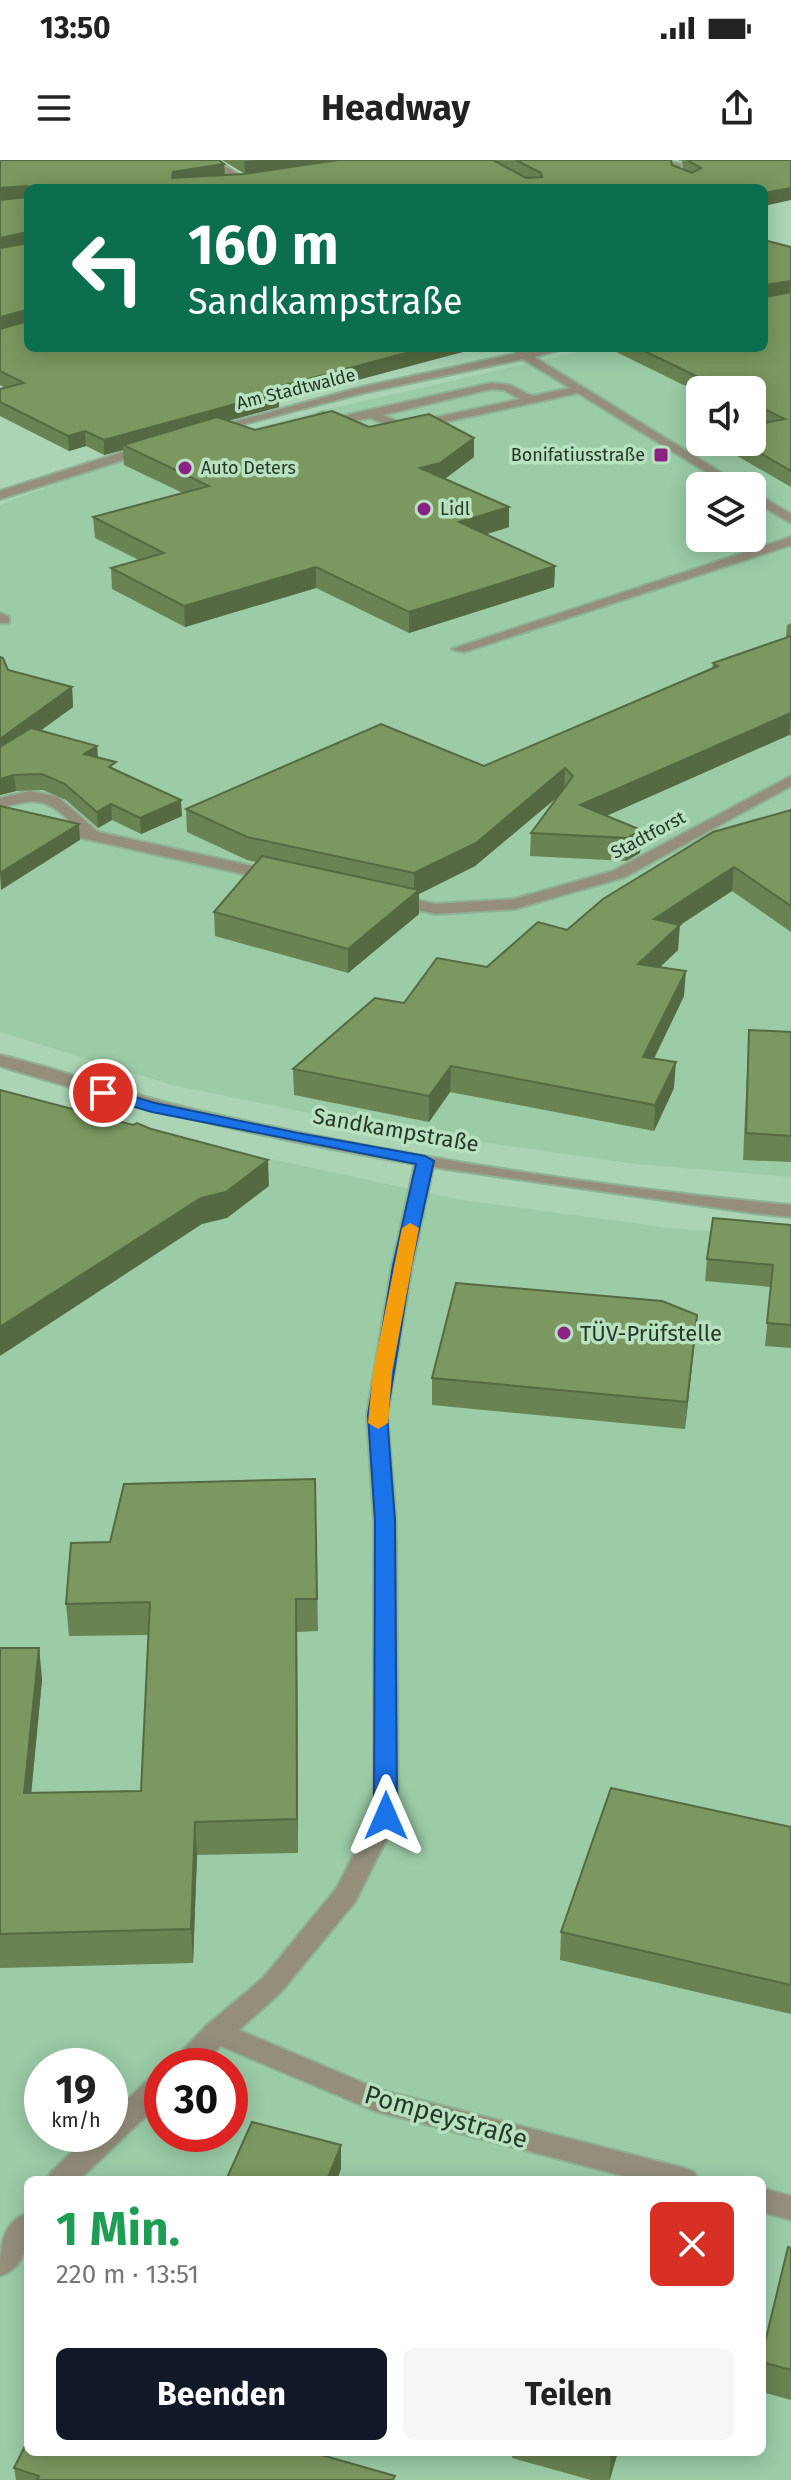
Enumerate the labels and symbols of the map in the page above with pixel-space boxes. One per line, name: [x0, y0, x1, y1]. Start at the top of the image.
street label: Am Stadtwalde: [234, 364, 358, 414]
place label: Bonifatiusstraße: [511, 444, 645, 466]
marker: Bonifatiusstraße: [652, 446, 670, 464]
place label: Auto Deters: [201, 457, 296, 479]
marker: Auto Deters: [176, 459, 194, 477]
place label: Lidl: [440, 498, 470, 520]
marker: Lidl: [415, 500, 433, 518]
street label: Stadtforst: [607, 806, 689, 864]
pin: [69, 1059, 137, 1127]
street label: Sandkampstraße: [311, 1102, 481, 1158]
place label: TÜV-Prüfstelle: [580, 1320, 722, 1347]
marker: TÜV-Prüfstelle: [555, 1324, 573, 1342]
position arrow: [344, 1774, 428, 1858]
speed limit sign: 30: [144, 2048, 248, 2152]
street label: Pompeystraße: [361, 2079, 531, 2155]

